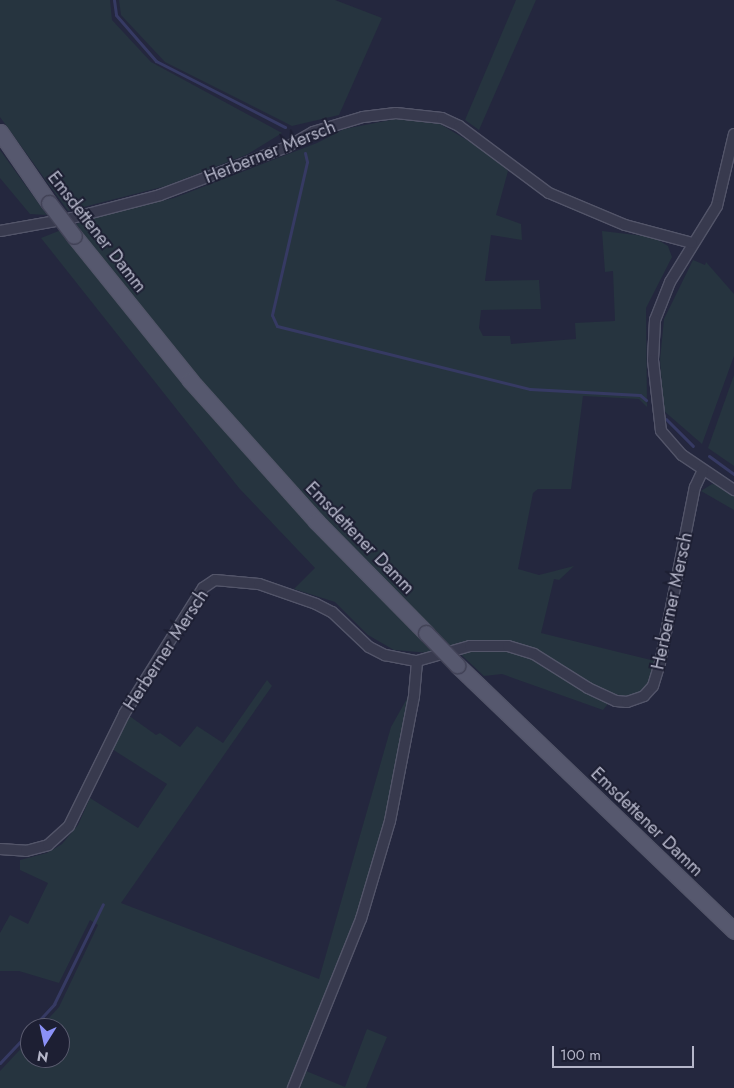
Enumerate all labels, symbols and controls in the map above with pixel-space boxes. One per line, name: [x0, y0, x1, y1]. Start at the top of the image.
street label: Herberner Mersch: [201, 116, 339, 188]
street label: Emsdettener Damm: [43, 167, 151, 297]
street label: Emsdettener Damm: [301, 477, 419, 599]
street label: Herberner Mersch: [647, 530, 697, 672]
street label: Herberner Mersch: [119, 586, 213, 714]
street label: Emsdettener Damm: [586, 763, 708, 881]
north arrow: [20, 1018, 70, 1068]
scale bar: [554, 1036, 696, 1068]
text: 100 m: [560, 1044, 601, 1066]
text: N: [35, 1046, 50, 1068]

